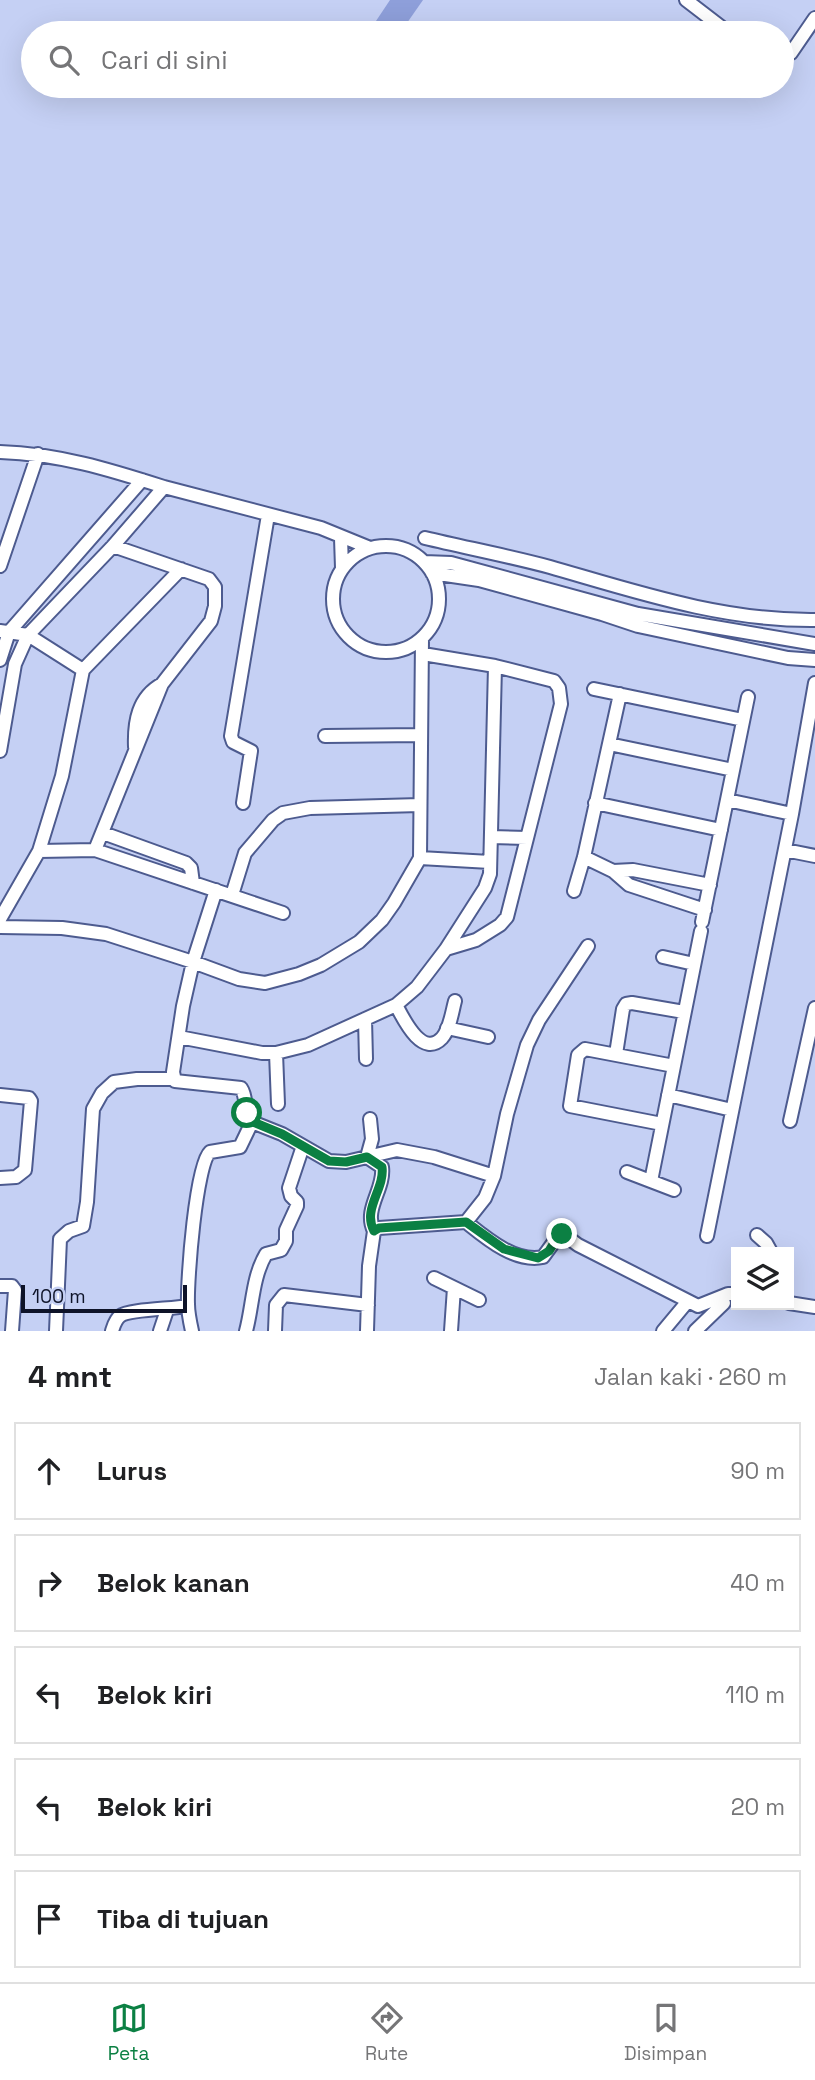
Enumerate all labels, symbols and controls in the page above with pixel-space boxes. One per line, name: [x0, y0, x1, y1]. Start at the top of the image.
search box: [21, 21, 794, 98]
icon: search: [45, 41, 83, 79]
text: Cari di sini: [101, 43, 228, 77]
route start: [231, 1097, 262, 1128]
route end: [546, 1218, 577, 1249]
map controls: [731, 1247, 794, 1310]
button: layers: [731, 1247, 794, 1310]
scale bar: [21, 1282, 187, 1314]
text: 100 m: [32, 1284, 86, 1309]
text: 4 mnt: [28, 1357, 112, 1396]
text: Jalan kaki · 260 m: [594, 1362, 787, 1392]
icon: ahead: [30, 1452, 68, 1490]
text: Lurus: [97, 1454, 167, 1488]
text: 90 m: [730, 1456, 785, 1486]
icon: right: [30, 1564, 68, 1602]
text: Belok kanan: [97, 1566, 250, 1600]
text: 40 m: [730, 1568, 785, 1598]
icon: left: [30, 1676, 68, 1714]
text: Belok kiri: [97, 1678, 212, 1712]
text: 110 m: [725, 1680, 785, 1710]
icon: left: [30, 1788, 68, 1826]
text: Belok kiri: [97, 1790, 212, 1824]
text: 20 m: [731, 1792, 785, 1822]
icon: arrive: [30, 1900, 68, 1938]
text: Tiba di tujuan: [97, 1902, 269, 1936]
tab: Peta: [108, 1999, 149, 2066]
tab: Rute: [365, 1999, 408, 2066]
tab: Disimpan: [624, 1999, 707, 2066]

